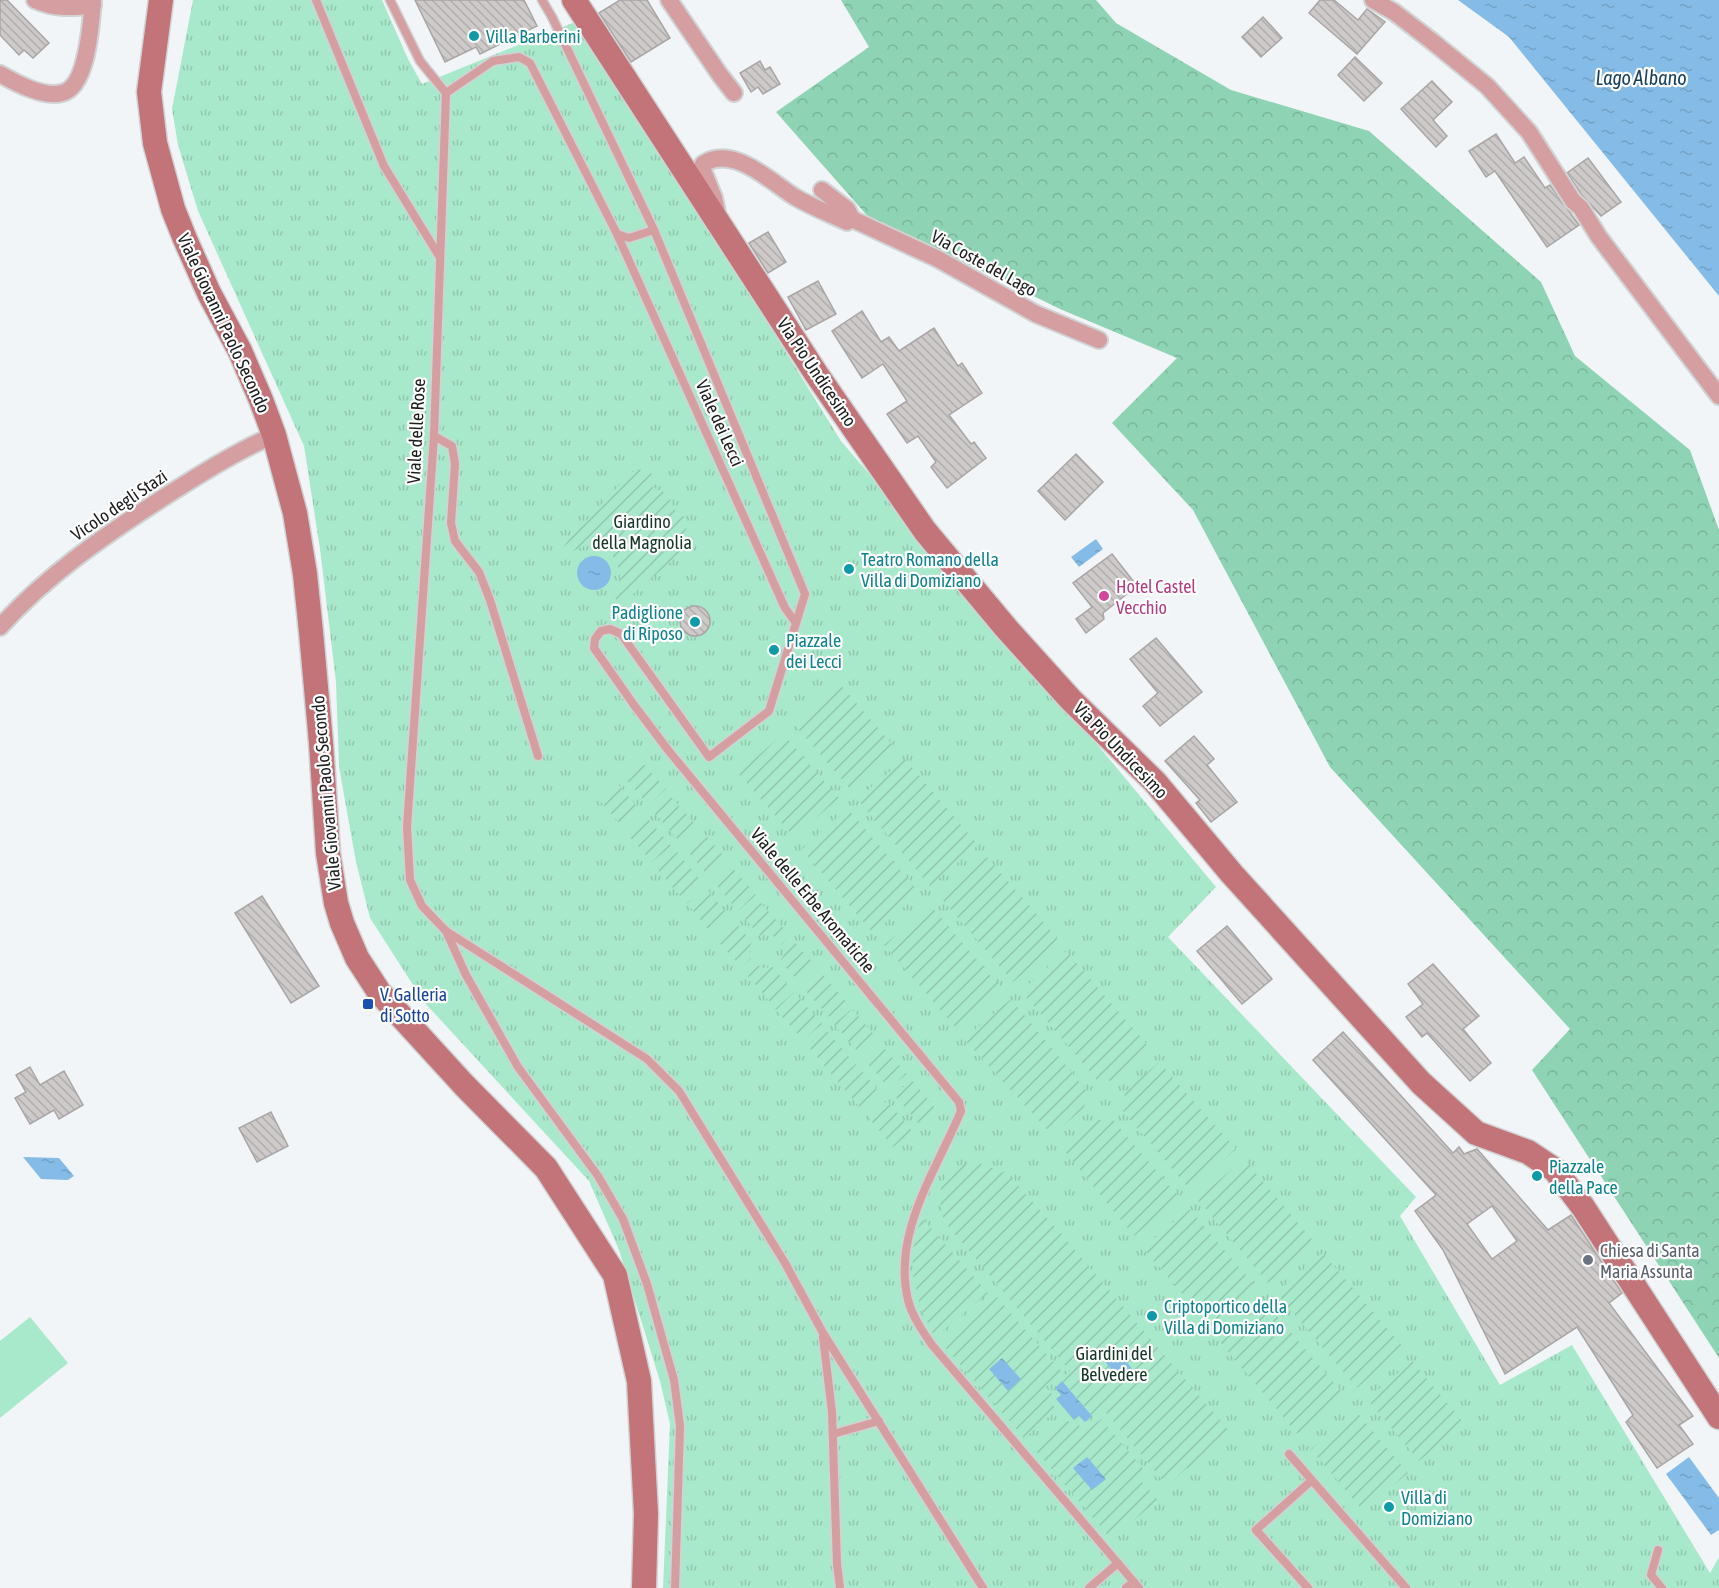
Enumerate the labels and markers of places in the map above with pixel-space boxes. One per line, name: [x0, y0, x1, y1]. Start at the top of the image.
place label: Villa Barberini: [486, 26, 581, 47]
marker: Villa Barberini: [467, 29, 481, 43]
place label: Teatro Romano della Villa di Domiziano: [861, 549, 999, 591]
marker: Teatro Romano della Villa di Domiziano: [842, 562, 856, 576]
place label: Hotel Castel Vecchio: [1116, 576, 1196, 618]
marker: Hotel Castel Vecchio: [1097, 589, 1111, 603]
place label: Padiglione di Riposo: [611, 602, 683, 644]
marker: Padiglione di Riposo: [688, 615, 702, 629]
place label: Piazzale dei Lecci: [786, 630, 842, 672]
marker: Piazzale dei Lecci: [767, 643, 781, 657]
place label: V. Galleria di Sotto: [380, 984, 447, 1026]
marker: V. Galleria di Sotto: [361, 997, 375, 1011]
place label: Piazzale della Pace: [1549, 1156, 1618, 1198]
marker: Piazzale della Pace: [1530, 1169, 1544, 1183]
place label: Chiesa di Santa Maria Assunta: [1600, 1240, 1700, 1282]
marker: Chiesa di Santa Maria Assunta: [1581, 1253, 1595, 1267]
place label: Criptoportico della Villa di Domiziano: [1164, 1296, 1287, 1338]
marker: Criptoportico della Villa di Domiziano: [1145, 1309, 1159, 1323]
place label: Villa di Domiziano: [1401, 1487, 1473, 1529]
marker: Villa di Domiziano: [1382, 1500, 1396, 1514]

